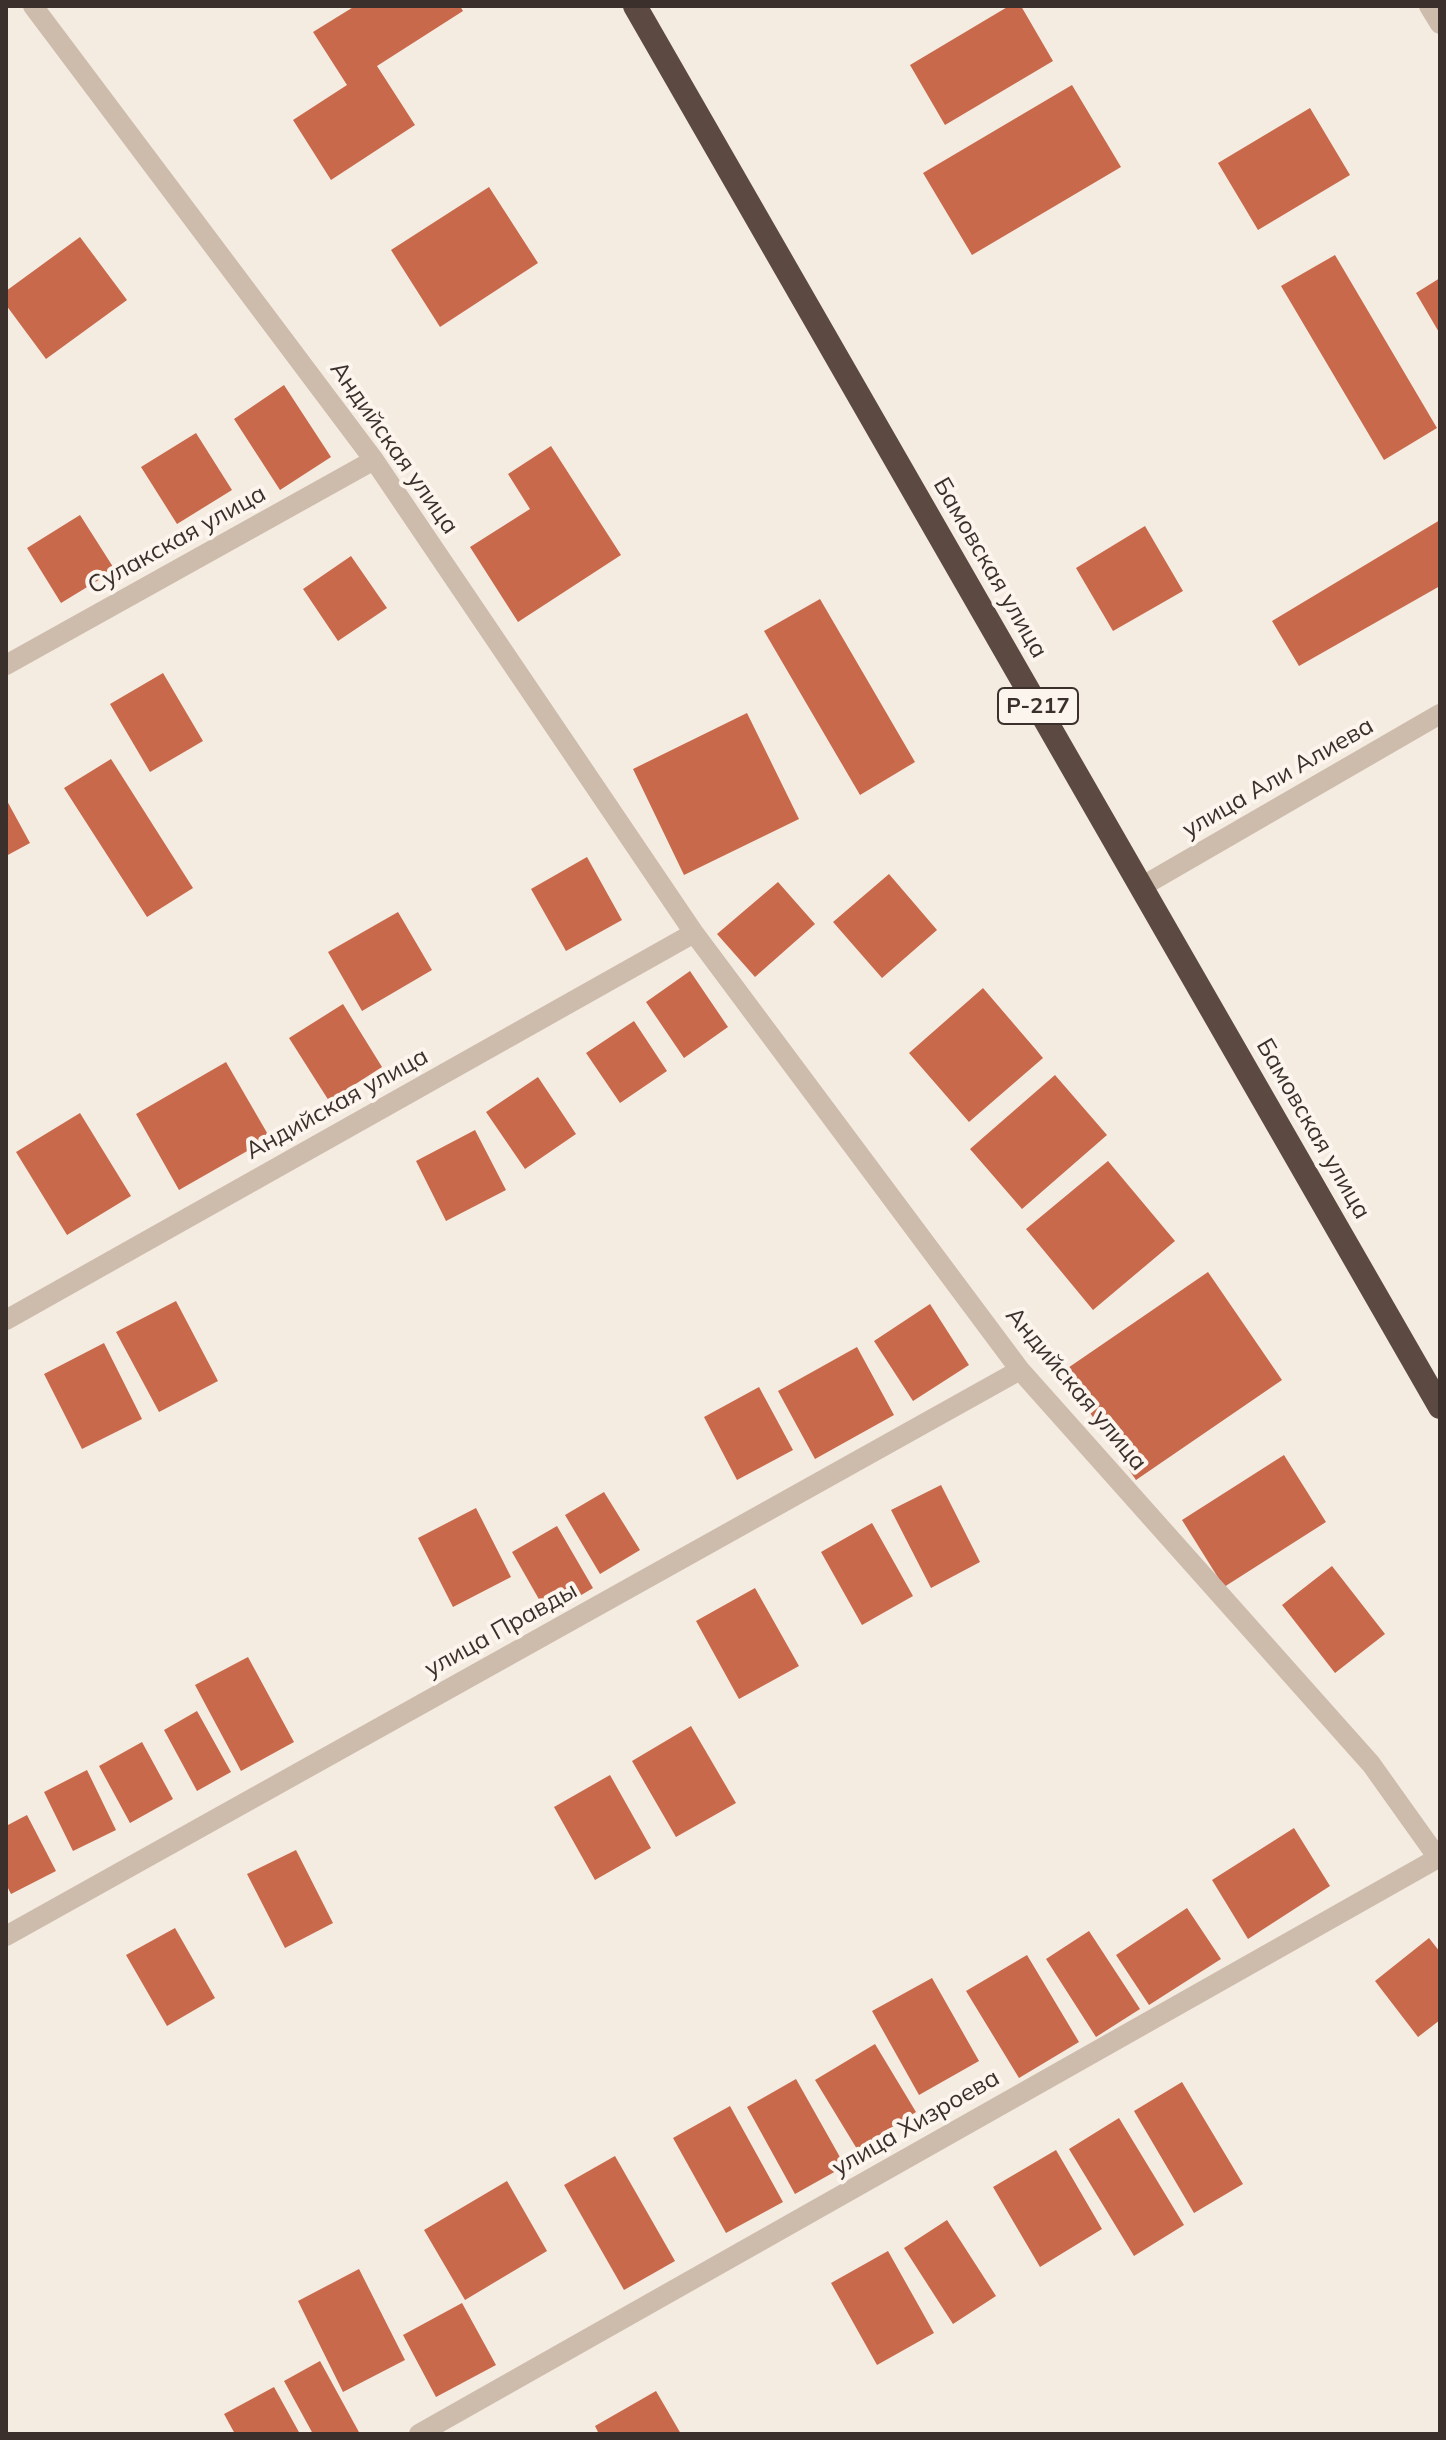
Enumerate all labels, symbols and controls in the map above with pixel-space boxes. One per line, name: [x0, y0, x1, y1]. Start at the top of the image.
street label: Андийская улица: [324, 356, 464, 540]
street label: Бамовская улица: [927, 473, 1053, 663]
street label: Сулакская улица: [83, 479, 271, 601]
road number: Р-217: [998, 688, 1078, 724]
street label: улица Али Алиева: [1177, 712, 1379, 844]
street label: Бамовская улица: [1250, 1034, 1376, 1224]
street label: Андийская улица: [241, 1042, 433, 1166]
street label: Андийская улица: [999, 1302, 1153, 1476]
street label: улица Правды: [420, 1576, 582, 1684]
street label: улица Хизроева: [827, 2063, 1005, 2183]

